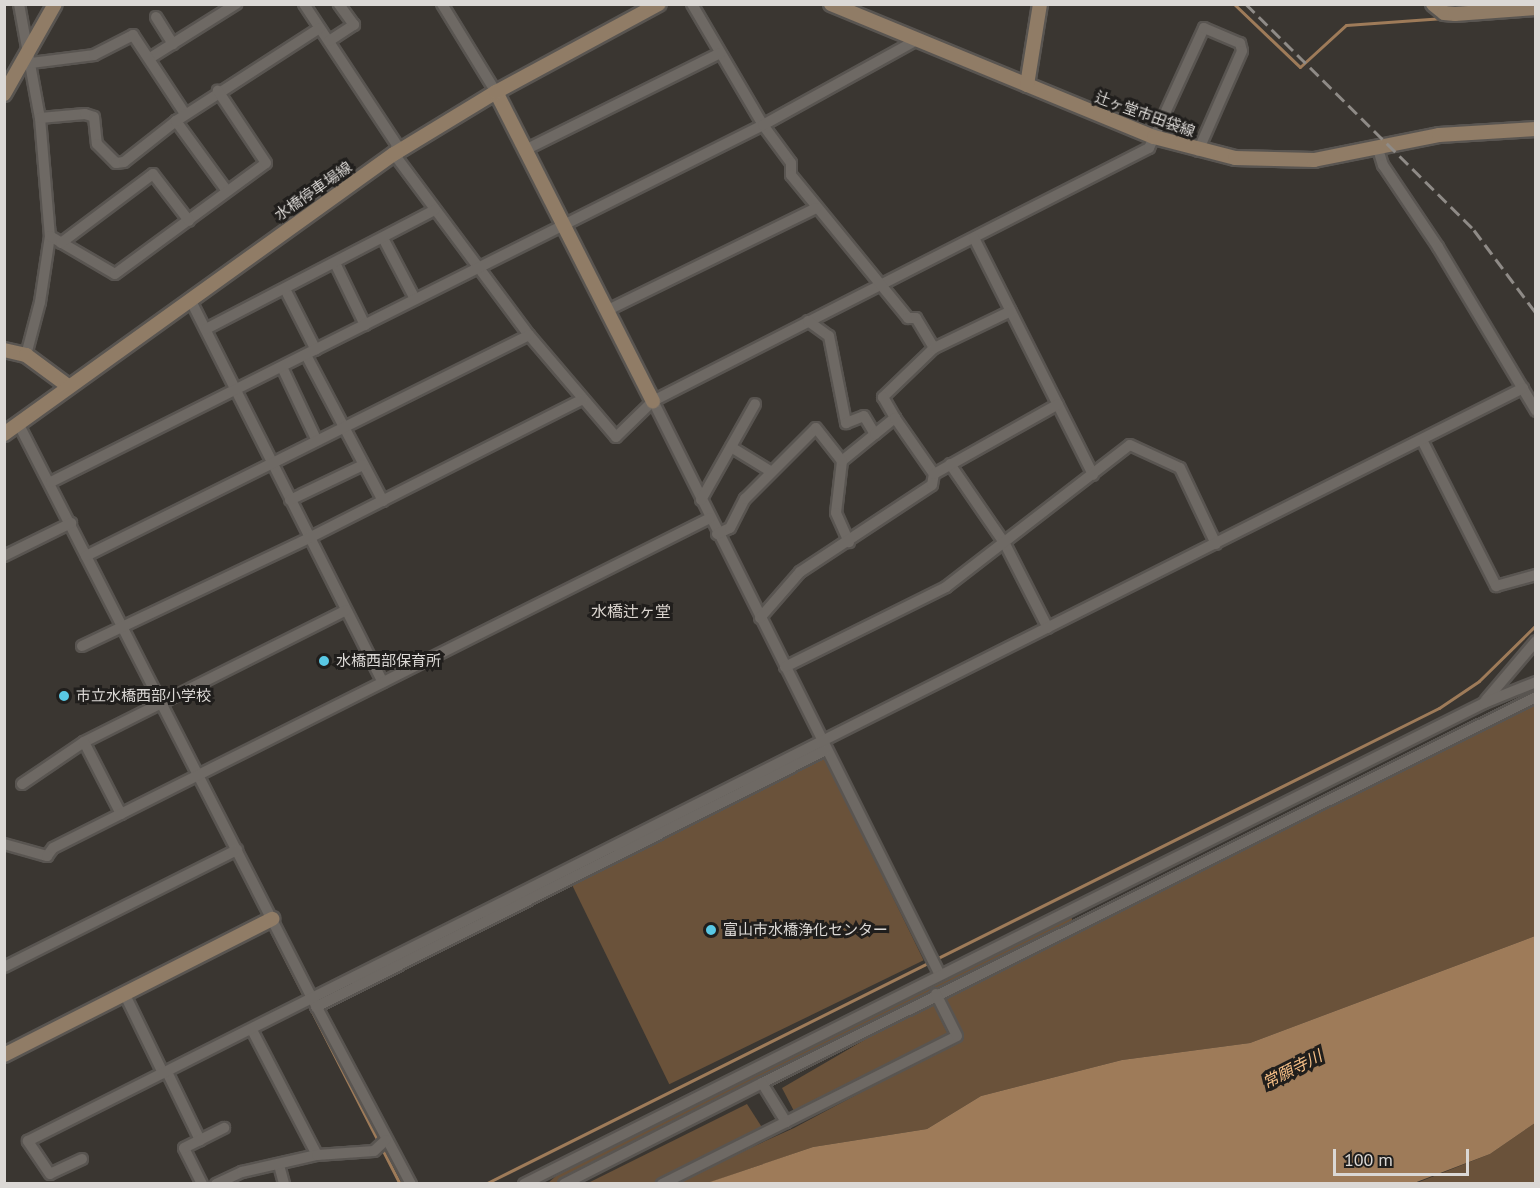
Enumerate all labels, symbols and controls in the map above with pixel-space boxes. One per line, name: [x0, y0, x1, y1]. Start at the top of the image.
street label: 辻ヶ堂市田袋線: [1093, 88, 1197, 140]
street label: 水橋停車場線: [271, 158, 355, 224]
district label: 水橋辻ヶ堂: [591, 601, 671, 621]
place label: 水橋西部保育所: [336, 652, 441, 670]
marker: 水橋西部保育所: [317, 654, 331, 668]
place label: 市立水橋西部小学校: [76, 687, 211, 705]
marker: 市立水橋西部小学校: [57, 689, 71, 703]
place label: 富山市水橋浄化センター: [723, 921, 888, 939]
marker: 富山市水橋浄化センター: [704, 923, 718, 937]
water label: 常願寺川: [1259, 1046, 1325, 1092]
scale bar: [1336, 1137, 1472, 1175]
text: 100 m: [1344, 1148, 1393, 1171]

